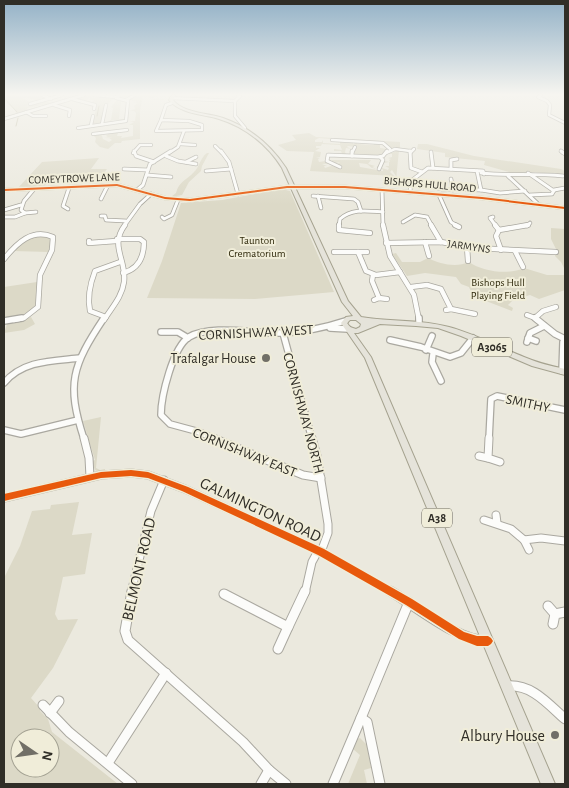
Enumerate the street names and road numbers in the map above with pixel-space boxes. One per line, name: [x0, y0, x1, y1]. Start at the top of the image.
street label: COMEYTROWE LANE: [28, 171, 121, 186]
street label: BISHOPS HULL ROAD: [383, 175, 477, 194]
street label: JARMYNS: [447, 238, 491, 255]
street label: CORNISHWAY WEST: [198, 323, 314, 343]
road number: A3065: [472, 338, 512, 357]
street label: CORNISHWAY NORTH: [280, 351, 326, 475]
street label: SMITHY: [504, 392, 552, 416]
street label: CORNISHWAY EAST: [191, 426, 299, 480]
street label: GALMINGTON ROAD: [197, 475, 324, 545]
road number: A38: [422, 508, 452, 528]
street label: BELMONT ROAD: [119, 516, 159, 622]

